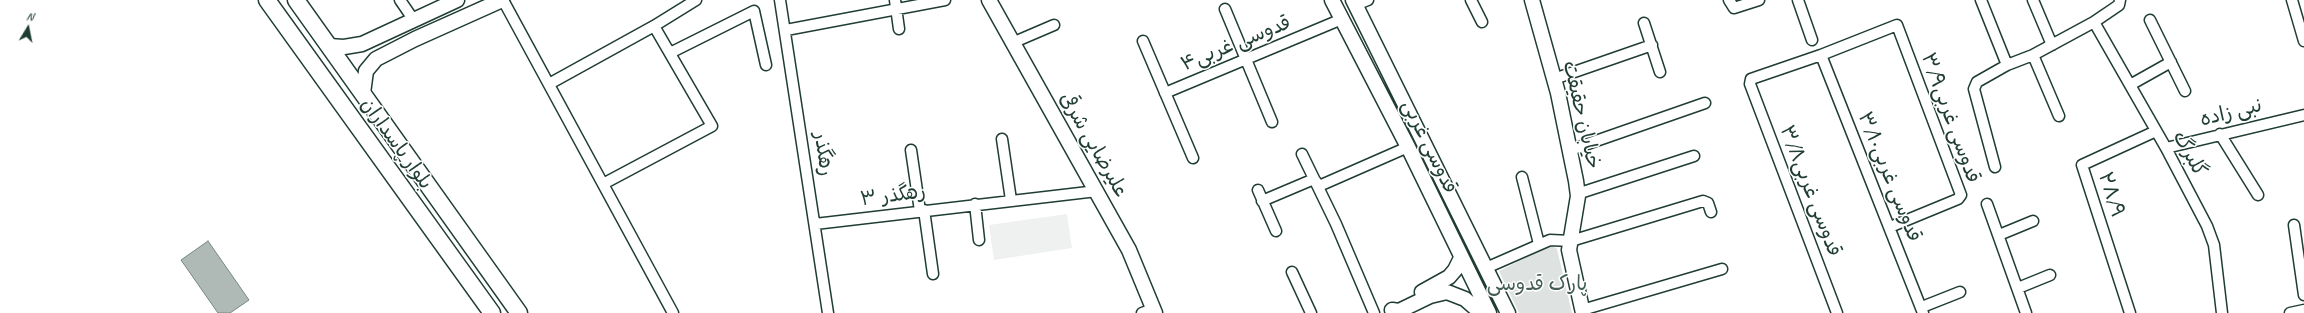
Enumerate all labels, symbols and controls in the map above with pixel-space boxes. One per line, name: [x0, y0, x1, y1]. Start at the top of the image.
north arrow: [8, 8, 48, 48]
text: N: [26, 9, 35, 24]
street label: قدوسی غربی۴: [1178, 11, 1294, 77]
street label: قدوسی غربی۳/۹: [1915, 50, 1985, 186]
street label: خیابان حقیقت: [1557, 59, 1605, 171]
street label: علیرضایی شرقی: [1053, 88, 1133, 202]
street label: بلوار پاسداران: [355, 94, 437, 194]
street label: نبی زاده: [2198, 94, 2264, 132]
street label: قدوسی غربی: [1396, 96, 1462, 198]
street label: قدوسی غربی۳/۱۰: [1852, 109, 1926, 245]
street label: قدوسی غربی۳/۸: [1774, 122, 1846, 260]
street label: گلبرگ: [2167, 127, 2211, 181]
street label: رهگذر: [808, 130, 838, 178]
street label: ۲۸/۹: [2092, 169, 2130, 221]
street label: ۳ رهگذر: [859, 180, 927, 212]
park label: پارک قدوسی: [1487, 273, 1587, 297]

